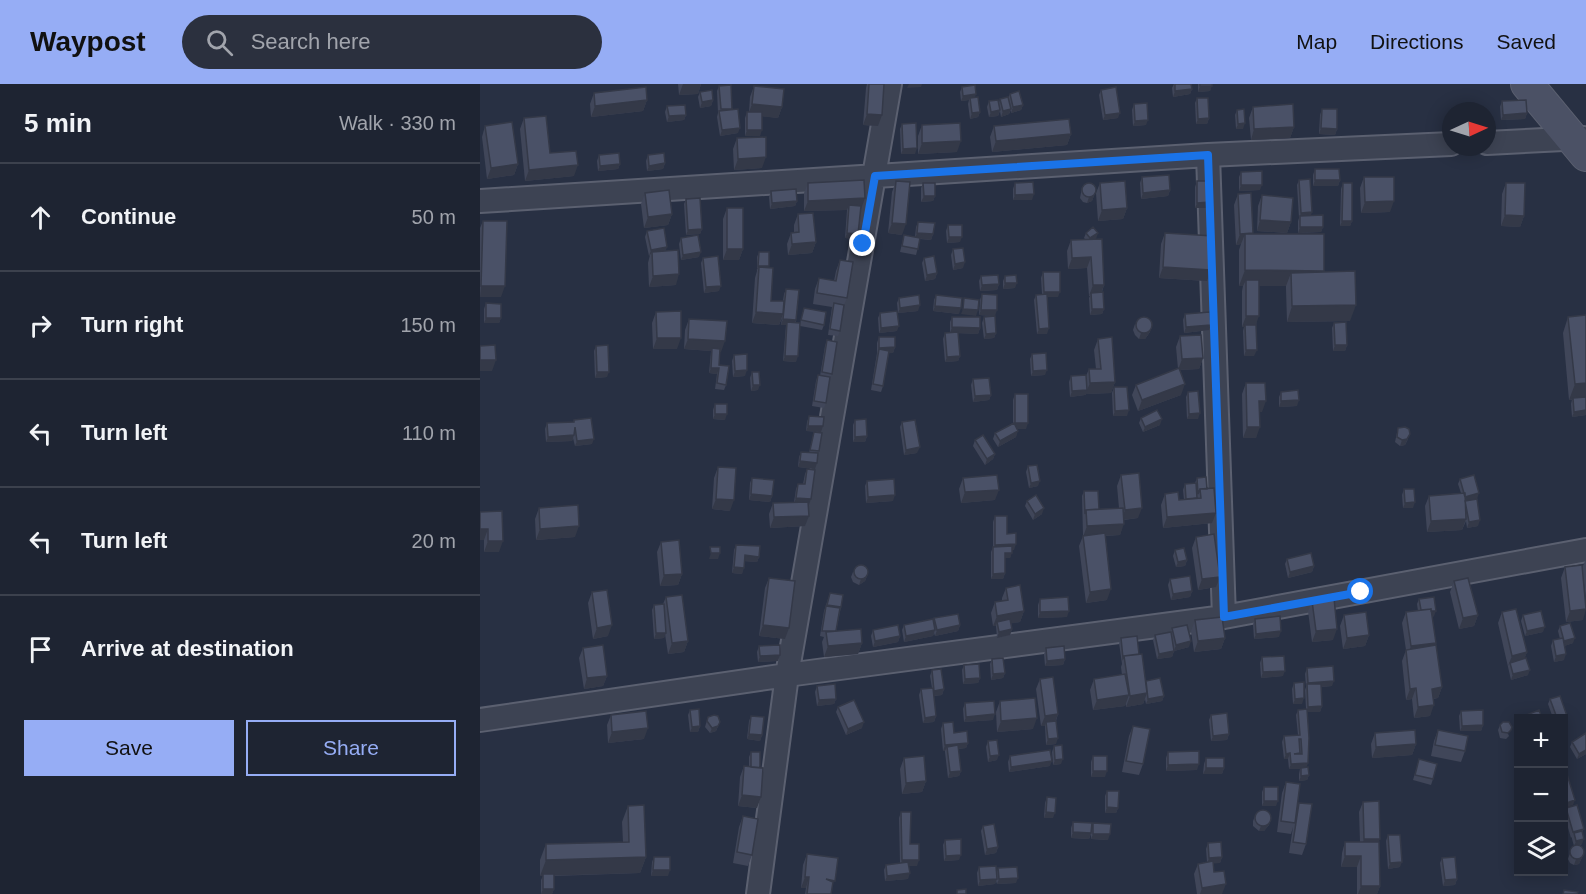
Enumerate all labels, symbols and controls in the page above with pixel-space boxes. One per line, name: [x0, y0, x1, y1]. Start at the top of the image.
search box: [182, 15, 602, 69]
text: Waypost: [30, 26, 146, 57]
icon: search: [203, 26, 236, 59]
text: Search here: [251, 29, 371, 54]
text: Map: [1296, 30, 1337, 53]
text: Directions: [1370, 30, 1463, 53]
text: Saved: [1496, 30, 1556, 53]
north arrow: [1442, 102, 1496, 156]
text: 5 min: [24, 108, 92, 138]
text: Walk · 330 m: [339, 112, 456, 134]
icon: ahead: [24, 201, 57, 234]
text: Continue: [81, 204, 176, 229]
text: 50 m: [412, 206, 456, 228]
route end: [849, 230, 875, 256]
icon: right: [24, 309, 57, 342]
text: Turn right: [81, 312, 183, 337]
text: 150 m: [400, 314, 456, 336]
icon: left: [24, 417, 57, 450]
text: Turn left: [81, 420, 167, 445]
text: 110 m: [402, 422, 456, 444]
icon: left: [24, 525, 57, 558]
text: Turn left: [81, 528, 167, 553]
text: 20 m: [412, 530, 456, 552]
route start: [1347, 578, 1373, 604]
icon: arrive: [24, 633, 57, 666]
text: Arrive at destination: [81, 636, 294, 661]
map controls: [1514, 714, 1568, 876]
button: +: [1514, 714, 1568, 768]
button: Save: [24, 720, 234, 776]
button: Share: [246, 720, 456, 776]
button: −: [1514, 768, 1568, 822]
button: layers: [1514, 822, 1568, 876]

